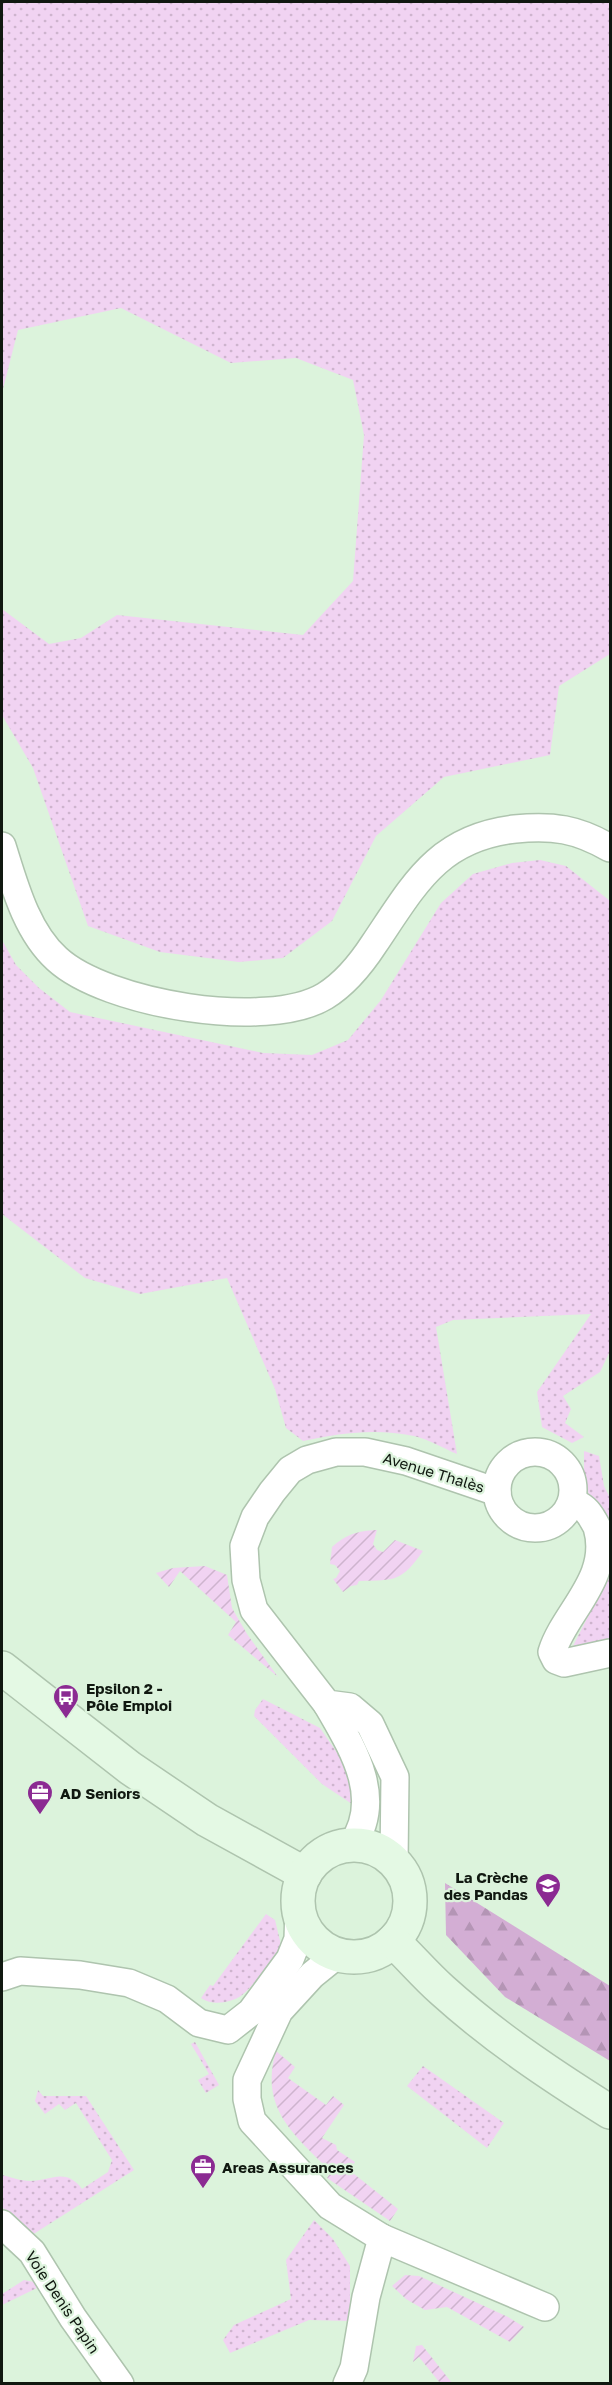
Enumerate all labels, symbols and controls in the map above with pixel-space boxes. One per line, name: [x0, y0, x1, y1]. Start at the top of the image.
street label: Avenue Thalès: [381, 1448, 487, 1496]
place label: Epsilon 2 - Pôle Emploi: [86, 1679, 172, 1714]
bus stop icon: Epsilon 2 - Pôle Emploi: [51, 1682, 81, 1720]
office icon: AD Seniors: [25, 1778, 55, 1816]
place label: AD Seniors: [60, 1784, 140, 1802]
place label: La Crèche des Pandas: [444, 1868, 528, 1903]
school or university icon: La Crèche des Pandas: [533, 1871, 563, 1909]
office icon: Areas Assurances: [188, 2152, 218, 2190]
place label: Areas Assurances: [222, 2158, 354, 2176]
street label: Voie Denis Papin: [22, 2247, 104, 2357]

